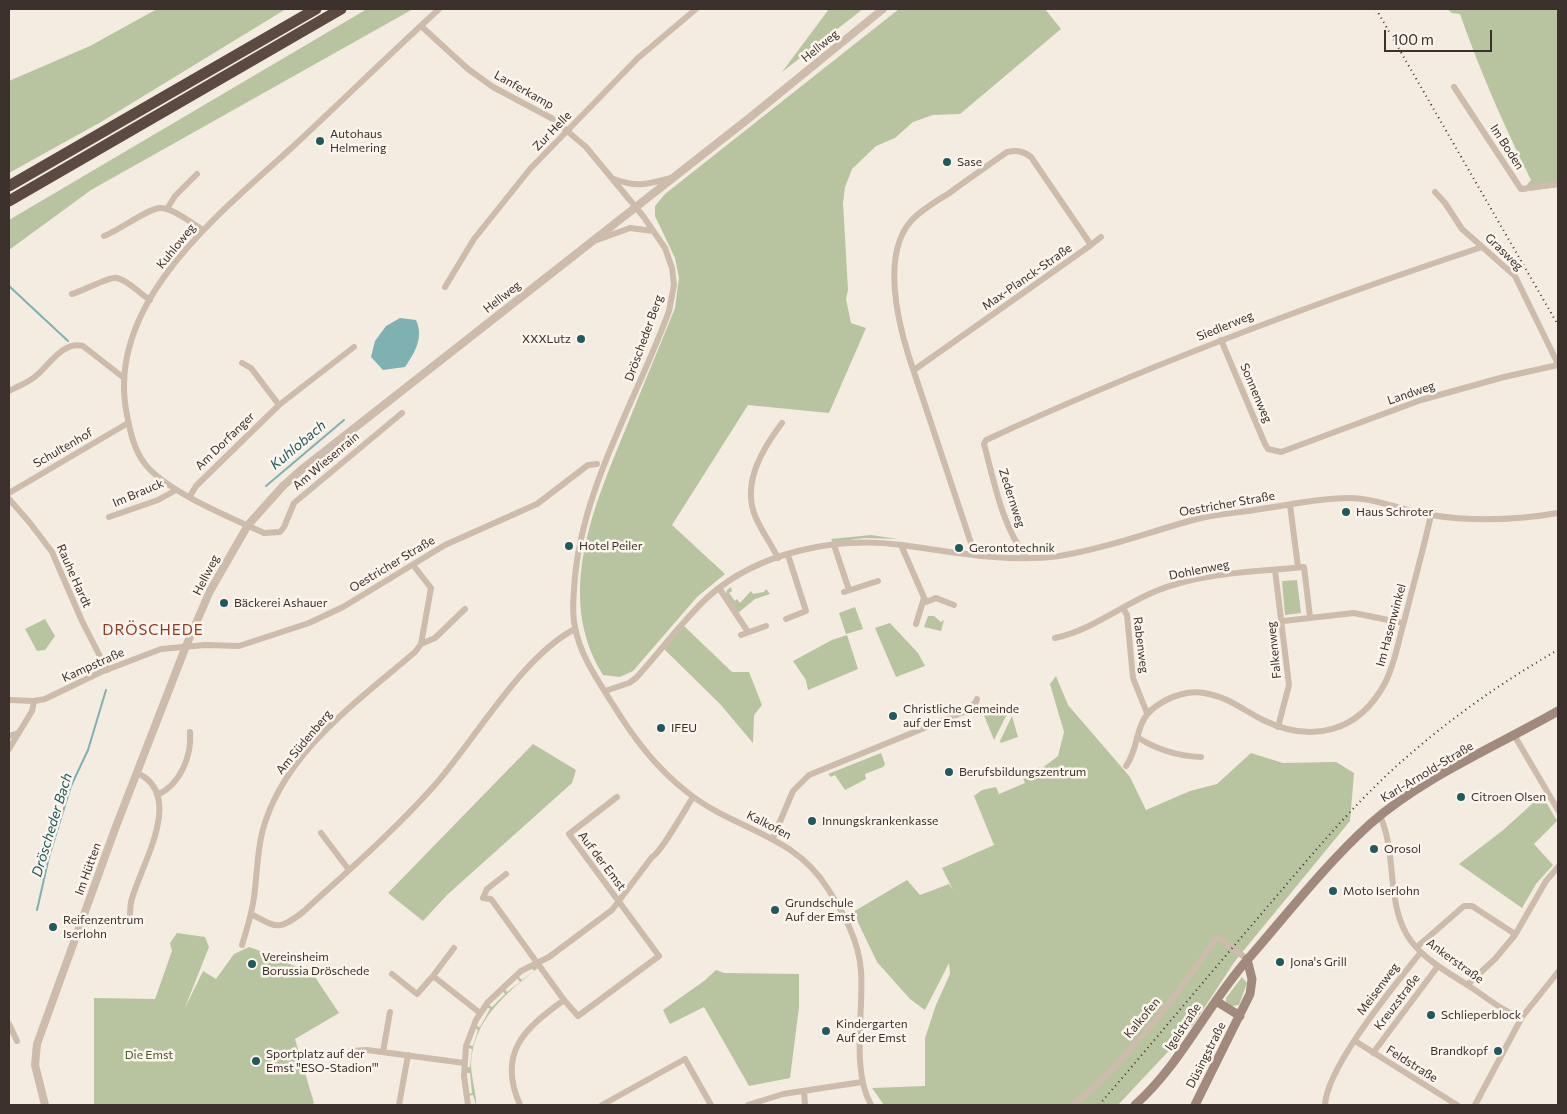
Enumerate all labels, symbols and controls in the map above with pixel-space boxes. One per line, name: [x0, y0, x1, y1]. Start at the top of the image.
scale bar: [1387, 20, 1494, 52]
street label: Hellweg: [799, 27, 841, 65]
text: 100 m: [1392, 30, 1434, 48]
street label: Lanferkamp: [492, 68, 556, 112]
street label: Zur Helle: [530, 108, 574, 154]
street label: Im Boden: [1487, 122, 1527, 172]
place label: Autohaus Helmering: [330, 127, 386, 155]
marker: Autohaus Helmering: [314, 135, 326, 147]
place label: Sase: [957, 155, 982, 169]
marker: Sase: [941, 156, 953, 168]
street label: Kuhloweg: [154, 221, 198, 271]
street label: Grasweg: [1482, 230, 1526, 274]
street label: Max-Planck-Straße: [979, 241, 1075, 313]
street label: Hellweg: [480, 278, 524, 316]
street label: Dröscheder Berg: [622, 293, 666, 383]
street label: Siedlerweg: [1195, 308, 1255, 344]
place label: XXXLutz: [522, 332, 571, 346]
marker: XXXLutz: [575, 333, 587, 345]
street label: Sonnenweg: [1237, 361, 1275, 425]
street label: Landweg: [1385, 378, 1437, 408]
street label: Am Dorfanger: [192, 409, 258, 473]
water label: Kuhlobach: [267, 417, 329, 473]
street label: Schultenhof: [31, 425, 95, 471]
street label: Am Wiesenrain: [290, 429, 362, 493]
street label: Zedernweg: [996, 467, 1028, 529]
street label: Im Brauck: [110, 476, 166, 510]
street label: Oestricher Straße: [1178, 488, 1276, 520]
place label: Haus Schroter: [1356, 505, 1433, 519]
marker: Haus Schroter: [1340, 506, 1352, 518]
street label: Oestricher Straße: [347, 533, 437, 595]
place label: Hotel Peiler: [579, 539, 642, 553]
marker: Hotel Peiler: [563, 540, 575, 552]
place label: Gerontotechnik: [969, 541, 1055, 555]
street label: Rauhe Hardt: [54, 542, 94, 610]
marker: Gerontotechnik: [953, 542, 965, 554]
street label: Hellweg: [190, 552, 222, 598]
street label: Dohlenweg: [1168, 557, 1230, 583]
street label: Im Hasenwinkel: [1373, 582, 1409, 668]
place label: Bäckerei Ashauer: [234, 596, 327, 610]
marker: Bäckerei Ashauer: [218, 597, 230, 609]
street label: Rabenweg: [1130, 616, 1152, 674]
district label: DRÖSCHEDE: [101, 621, 205, 639]
street label: Falkenweg: [1264, 621, 1284, 679]
street label: Kampstraße: [60, 645, 126, 685]
place label: Christliche Gemeinde auf der Emst: [903, 702, 1019, 730]
street label: Am Südenberg: [273, 707, 335, 777]
marker: Christliche Gemeinde auf der Emst: [887, 710, 899, 722]
place label: IFEU: [671, 721, 697, 735]
marker: IFEU: [655, 722, 667, 734]
street label: Karl-Arnold-Straße: [1378, 739, 1476, 805]
place label: Berufsbildungszentrum: [959, 765, 1086, 779]
marker: Berufsbildungszentrum: [943, 766, 955, 778]
water label: Dröscheder Bach: [28, 771, 76, 879]
place label: Citroen Olsen: [1471, 790, 1546, 804]
marker: Citroen Olsen: [1455, 791, 1467, 803]
street label: Kalkofen: [744, 808, 794, 842]
place label: Innungskrankenkasse: [822, 814, 938, 828]
marker: Innungskrankenkasse: [806, 815, 818, 827]
street label: Auf der Emst: [575, 829, 629, 893]
street label: Im Hütten: [72, 841, 104, 897]
place label: Orosol: [1384, 842, 1421, 856]
marker: Orosol: [1368, 843, 1380, 855]
place label: Moto Iserlohn: [1343, 884, 1420, 898]
marker: Moto Iserlohn: [1327, 885, 1339, 897]
place label: Grundschule Auf der Emst: [785, 896, 855, 924]
marker: Grundschule Auf der Emst: [769, 904, 781, 916]
place label: Reifenzentrum Iserlohn: [63, 913, 144, 941]
marker: Reifenzentrum Iserlohn: [47, 921, 59, 933]
street label: Ankerstraße: [1424, 935, 1486, 987]
place label: Vereinsheim Borussia Dröschede: [262, 950, 369, 978]
place label: Jona's Grill: [1290, 955, 1347, 969]
marker: Jona's Grill: [1274, 956, 1286, 968]
marker: Vereinsheim Borussia Dröschede: [246, 958, 258, 970]
street label: Meisenweg: [1354, 960, 1402, 1018]
street label: Kreuzstraße: [1371, 971, 1423, 1033]
street label: Kalkofen: [1121, 995, 1163, 1041]
street label: Igelstraße: [1162, 1001, 1204, 1053]
place label: Schlieperblock: [1441, 1008, 1521, 1022]
marker: Schlieperblock: [1425, 1009, 1437, 1021]
place label: Kindergarten Auf der Emst: [836, 1017, 908, 1045]
street label: Düsingstraße: [1183, 1019, 1229, 1091]
marker: Kindergarten Auf der Emst: [820, 1025, 832, 1037]
street label: Feldstraße: [1384, 1043, 1440, 1085]
place label: Brandkopf: [1430, 1044, 1488, 1058]
marker: Brandkopf: [1492, 1045, 1504, 1057]
place label: Sportplatz auf der Emst "ESO-Stadion'": [266, 1047, 379, 1075]
park label: Die Emst: [125, 1048, 173, 1062]
marker: Sportplatz auf der Emst "ESO-Stadion'": [250, 1055, 262, 1067]

